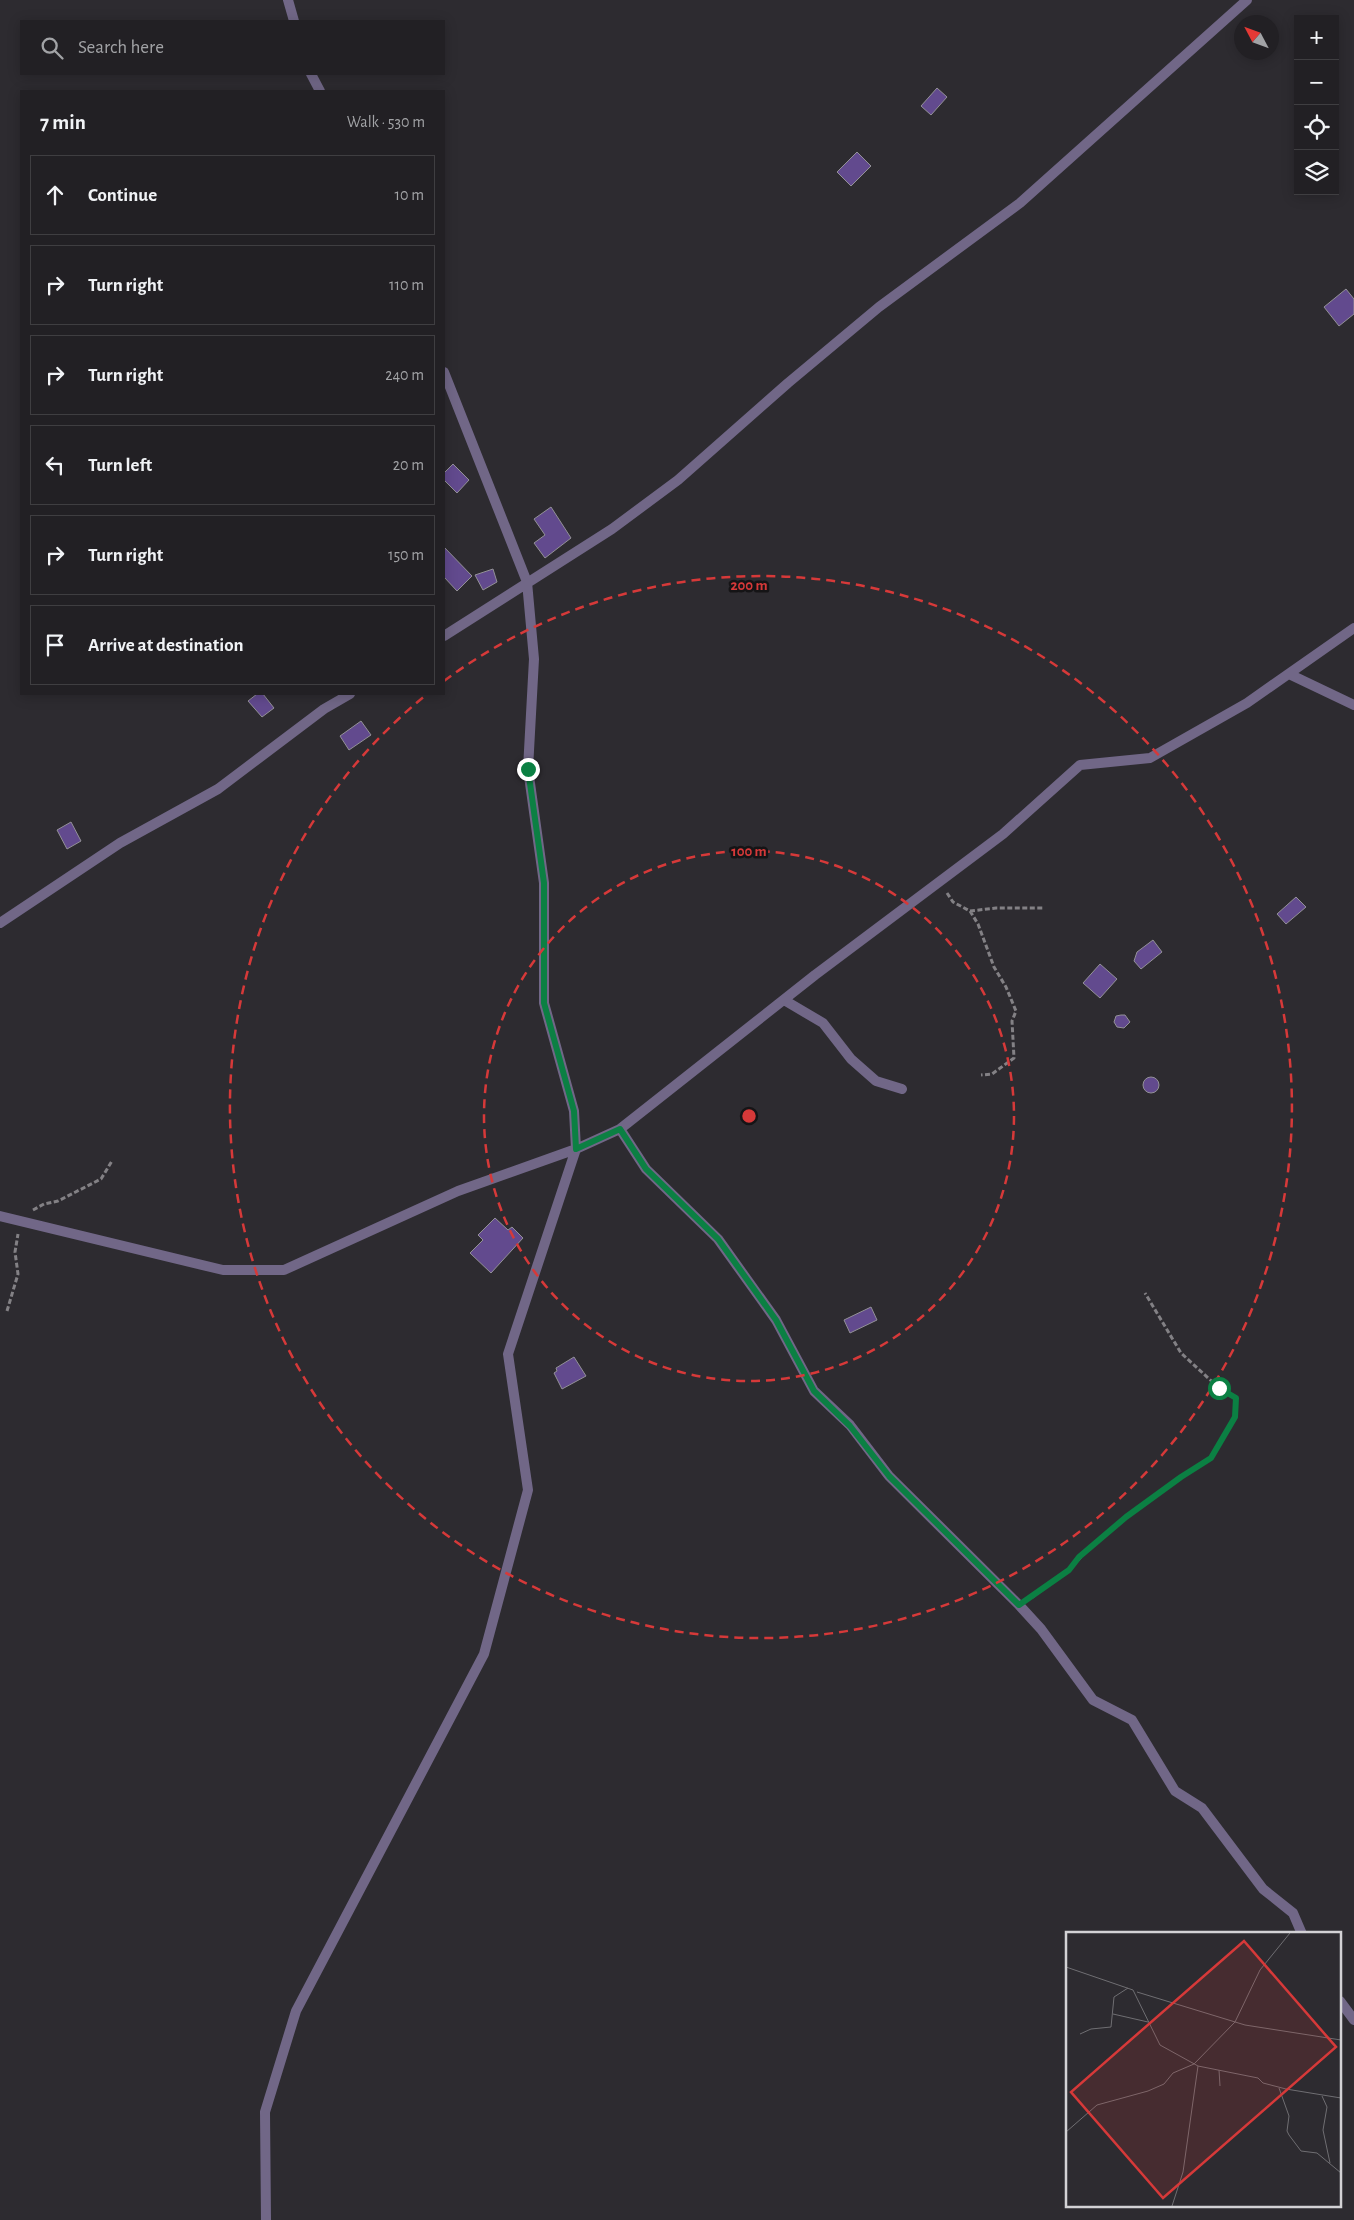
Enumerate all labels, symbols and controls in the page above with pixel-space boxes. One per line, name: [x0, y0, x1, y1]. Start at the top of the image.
north arrow: [1234, 15, 1279, 60]
map controls: [1294, 15, 1339, 195]
button: +: [1294, 15, 1339, 60]
search box: [20, 20, 445, 75]
icon: search: [38, 34, 66, 62]
text: Search here: [78, 38, 164, 57]
button: −: [1294, 60, 1339, 105]
button: locate: [1294, 105, 1339, 150]
text: 7 min: [40, 112, 86, 133]
text: Walk · 530 m: [347, 114, 425, 130]
button: layers: [1294, 150, 1339, 195]
icon: ahead: [41, 181, 69, 209]
text: Continue: [88, 186, 157, 205]
text: 10 m: [395, 187, 424, 203]
icon: right: [41, 271, 69, 299]
text: Turn right: [88, 276, 163, 295]
text: 110 m: [389, 277, 424, 293]
icon: right: [41, 361, 69, 389]
text: Turn right: [88, 366, 163, 385]
text: 240 m: [385, 367, 424, 383]
icon: left: [41, 451, 69, 479]
text: Turn left: [88, 456, 152, 475]
text: 20 m: [393, 457, 424, 473]
icon: right: [41, 541, 69, 569]
text: Turn right: [88, 546, 163, 565]
text: 150 m: [388, 547, 424, 563]
text: 200 m: [730, 578, 768, 593]
icon: arrive: [41, 631, 69, 659]
text: Arrive at destination: [88, 636, 244, 655]
route end: [517, 758, 540, 781]
text: 100 m: [731, 844, 767, 859]
centre of rings: [740, 1107, 758, 1125]
route start: [1208, 1377, 1231, 1400]
inset map: [1066, 1932, 1342, 2208]

